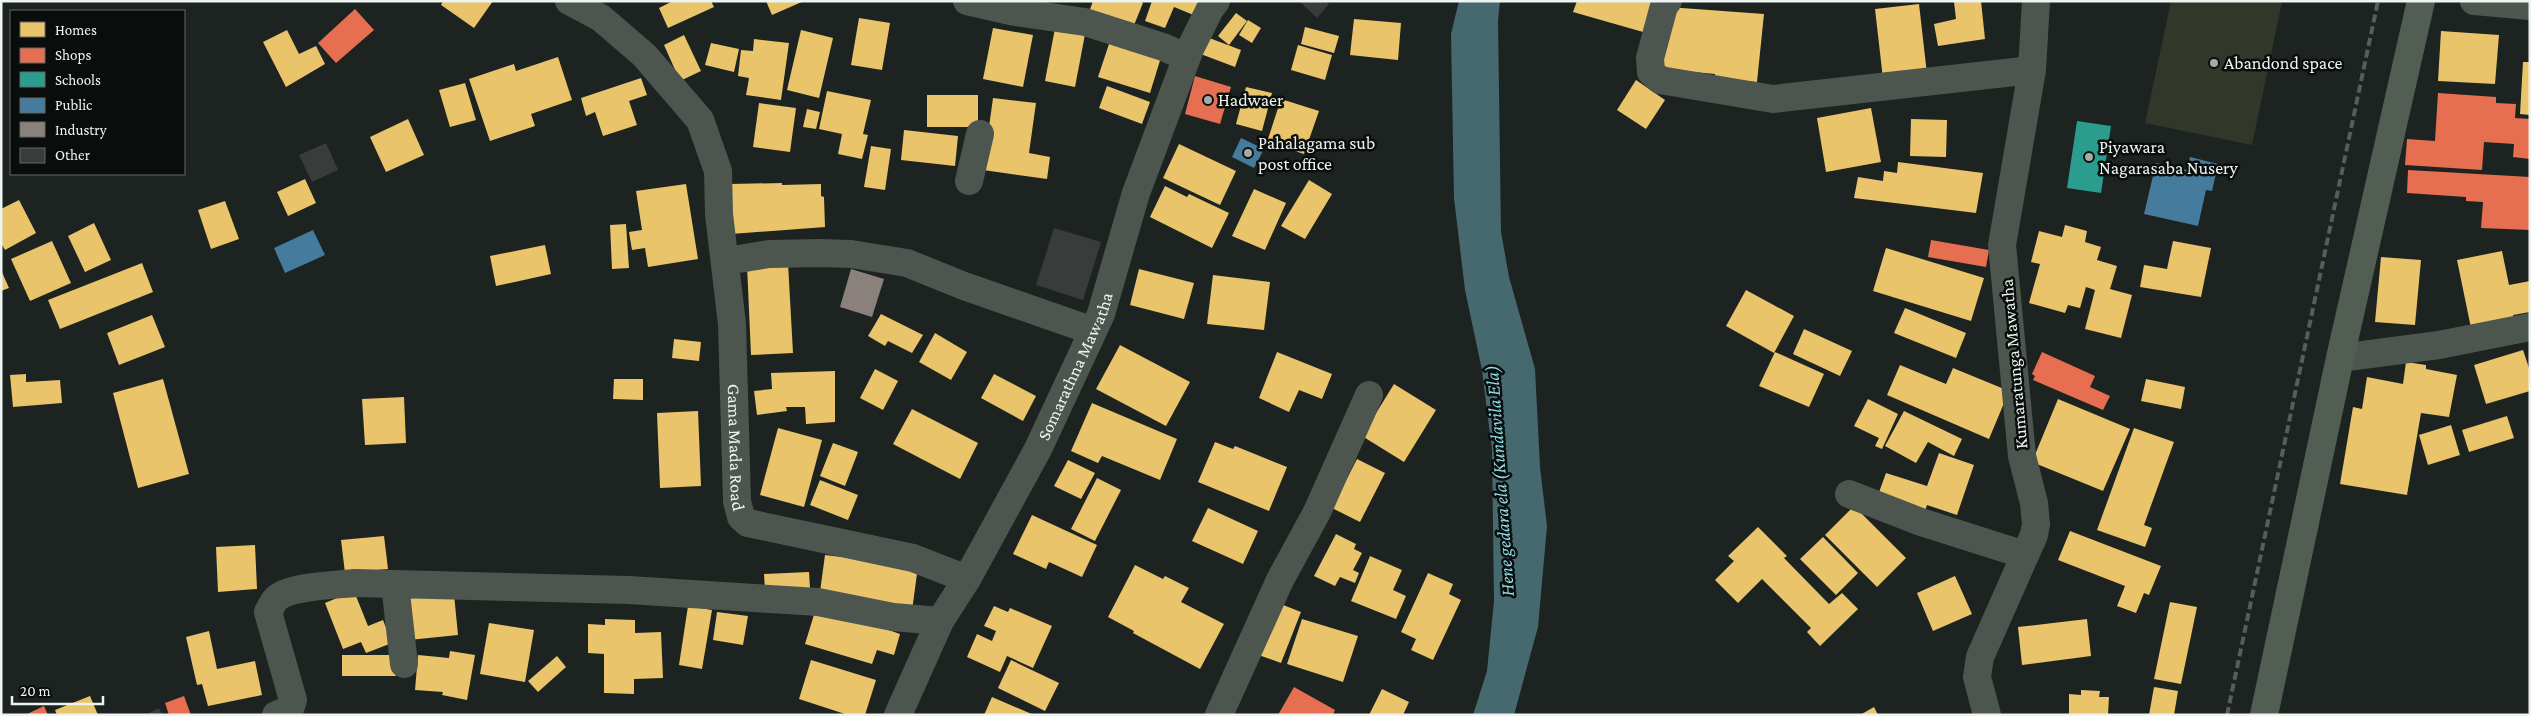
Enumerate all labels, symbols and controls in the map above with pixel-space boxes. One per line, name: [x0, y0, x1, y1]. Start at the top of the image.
legend: [10, 10, 185, 175]
text: Homes: [55, 22, 97, 38]
text: Shops: [55, 47, 91, 64]
place label: Abandond space: [2224, 53, 2343, 73]
marker: Abandond space: [2208, 57, 2220, 69]
text: Schools: [55, 72, 101, 88]
place label: Hadwaer: [1218, 90, 1284, 110]
marker: Hadwaer: [1202, 94, 1214, 106]
text: Public: [55, 97, 93, 113]
text: Industry: [55, 122, 107, 139]
place label: Pahalagama sub post office: [1258, 133, 1375, 174]
place label: Piyawara Nagarasaba Nusery: [2099, 137, 2239, 178]
text: Other: [55, 147, 91, 163]
marker: Pahalagama sub post office: [1242, 147, 1254, 159]
marker: Piyawara Nagarasaba Nusery: [2083, 151, 2095, 163]
street label: Kumaratunga Mawatha: [1997, 278, 2031, 450]
street label: Somarathna Mawatha: [1034, 290, 1117, 443]
water label: Hene gedara ela (Kundavila Ela): [1481, 365, 1519, 597]
street label: Gama Mada Road: [724, 384, 749, 513]
scale bar: [12, 674, 104, 706]
text: 20 m: [20, 683, 51, 699]

